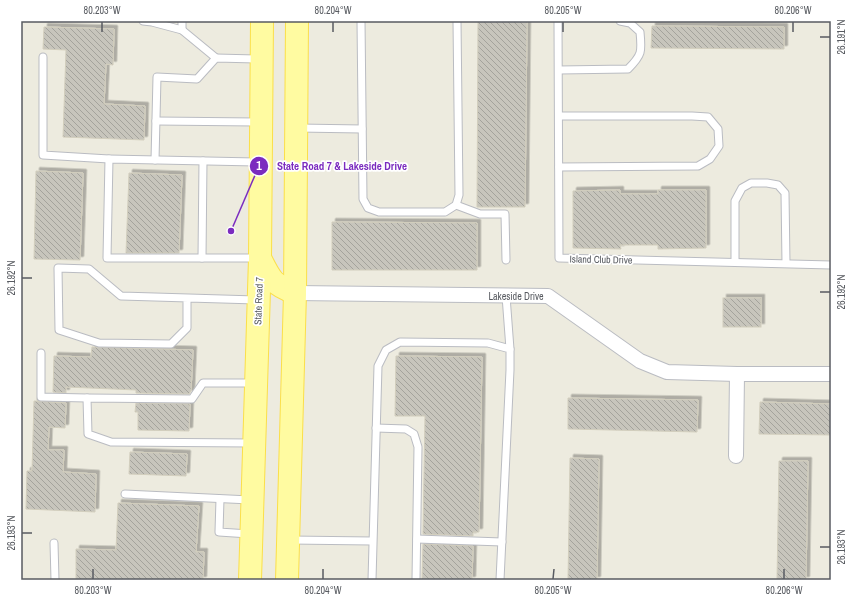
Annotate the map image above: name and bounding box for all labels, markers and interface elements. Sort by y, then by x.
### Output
text: 80.203°W [84,4,121,17]
text: 80.204°W [315,4,352,17]
text: 80.205°W [545,4,582,17]
text: 80.206°W [775,4,812,17]
text: 26.191°N [835,19,848,55]
callout: State Road 7 & Lakeside Drive [249,154,415,177]
text: 1 [256,158,262,174]
text: State Road 7 & Lakeside Drive [277,159,407,173]
street label: Island Club Drive [569,252,633,267]
text: 26.192°N [5,260,18,296]
text: 26.192°N [835,274,848,310]
street label: State Road 7 [251,276,266,325]
street label: Lakeside Drive [488,290,544,303]
text: 26.193°N [5,515,18,551]
text: 26.193°N [835,529,848,565]
text: 80.203°W [75,584,112,597]
text: 80.204°W [305,584,342,597]
text: 80.205°W [535,584,572,597]
text: 80.206°W [766,584,803,597]

